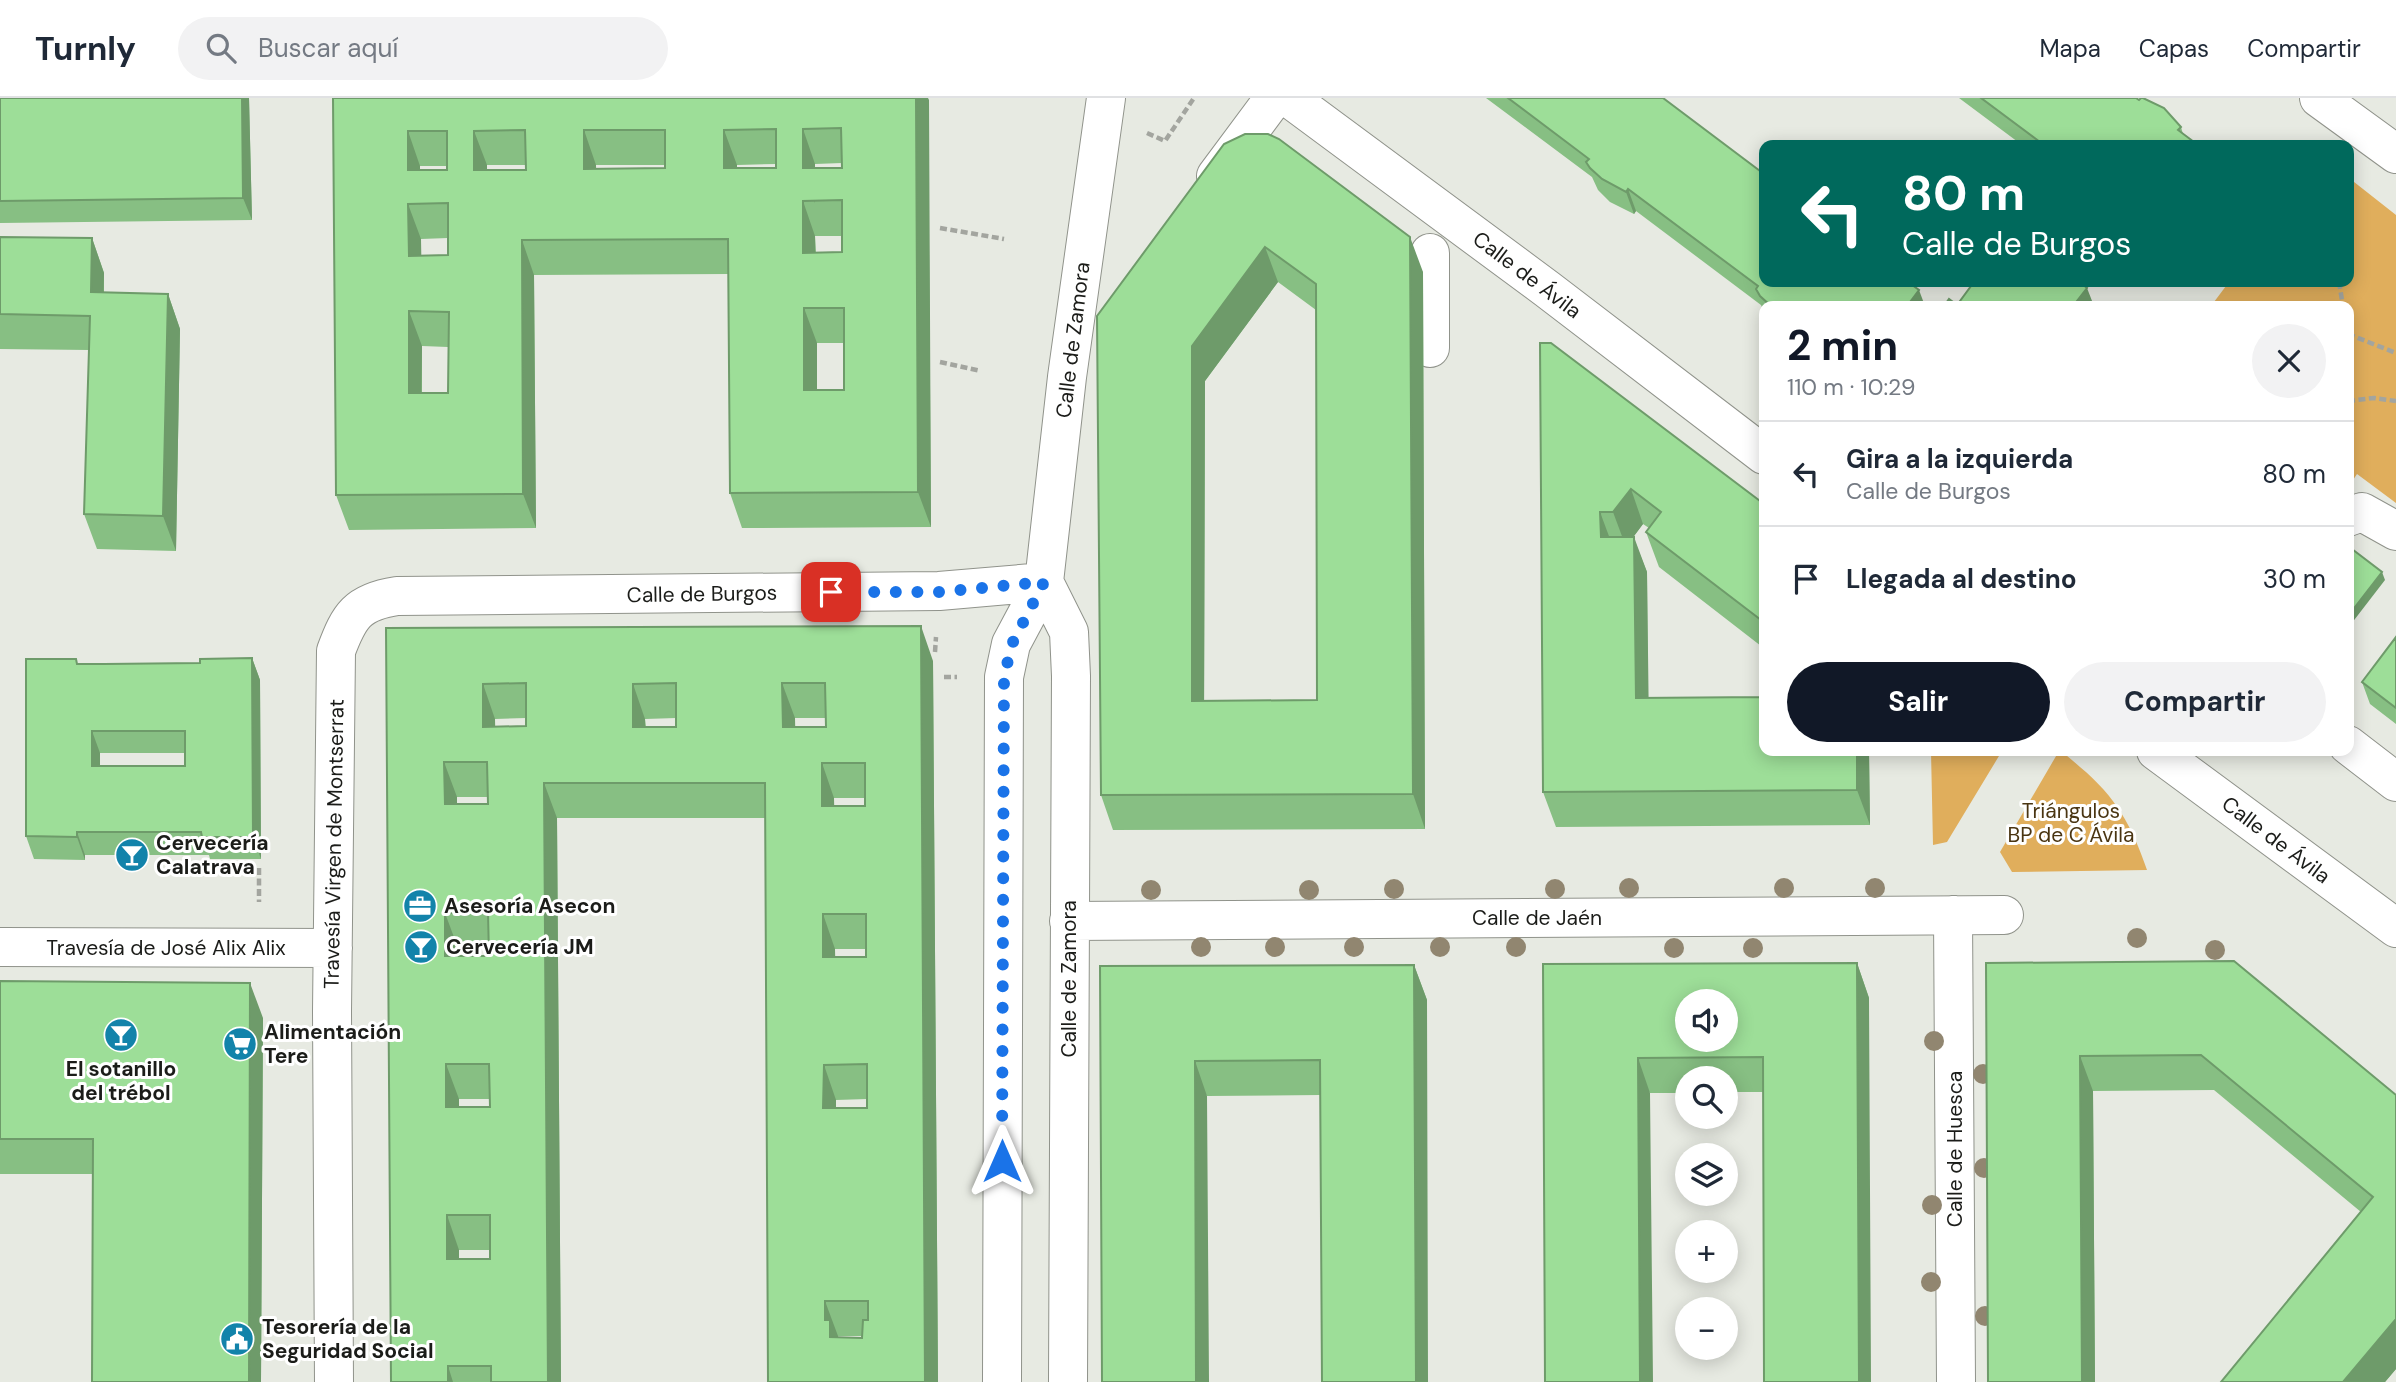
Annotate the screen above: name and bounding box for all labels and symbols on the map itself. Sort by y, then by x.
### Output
street label: Calle de Ávila [1467,225,1587,325]
street label: Calle de Zamora [1050,260,1096,420]
pin [801,562,861,622]
street label: Calle de Burgos [626,579,778,609]
street label: Travesía Virgen de Montserrat [317,699,351,989]
street label: Calle de Ávila [2216,790,2336,890]
park label: Triángulos BP de C Ávila [2008,797,2134,849]
place label: Cervecería Calatrava [156,829,269,881]
bar icon: Cervecería Calatrava [113,836,151,874]
office icon: Asesoría Asecon [401,887,439,925]
place label: Asesoría Asecon [444,892,615,920]
street label: Calle de Zamora [1055,900,1083,1058]
street label: Calle de Jaén [1472,904,1602,932]
bar icon: Cervecería JM [402,928,440,966]
place label: Cervecería JM [446,933,594,961]
street label: Travesía de José Alix Alix [46,934,286,962]
bar icon: El sotanillo del trébol [102,1016,140,1054]
place label: Alimentación Tere [264,1018,401,1070]
supermarket icon: Alimentación Tere [221,1025,259,1063]
place label: El sotanillo del trébol [66,1055,176,1107]
street label: Calle de Huesca [1941,1071,1969,1227]
position arrow [965,1124,1039,1198]
place label: Tesorería de la Seguridad Social [262,1313,434,1365]
public building icon: Tesorería de la Seguridad Social [218,1320,256,1358]

